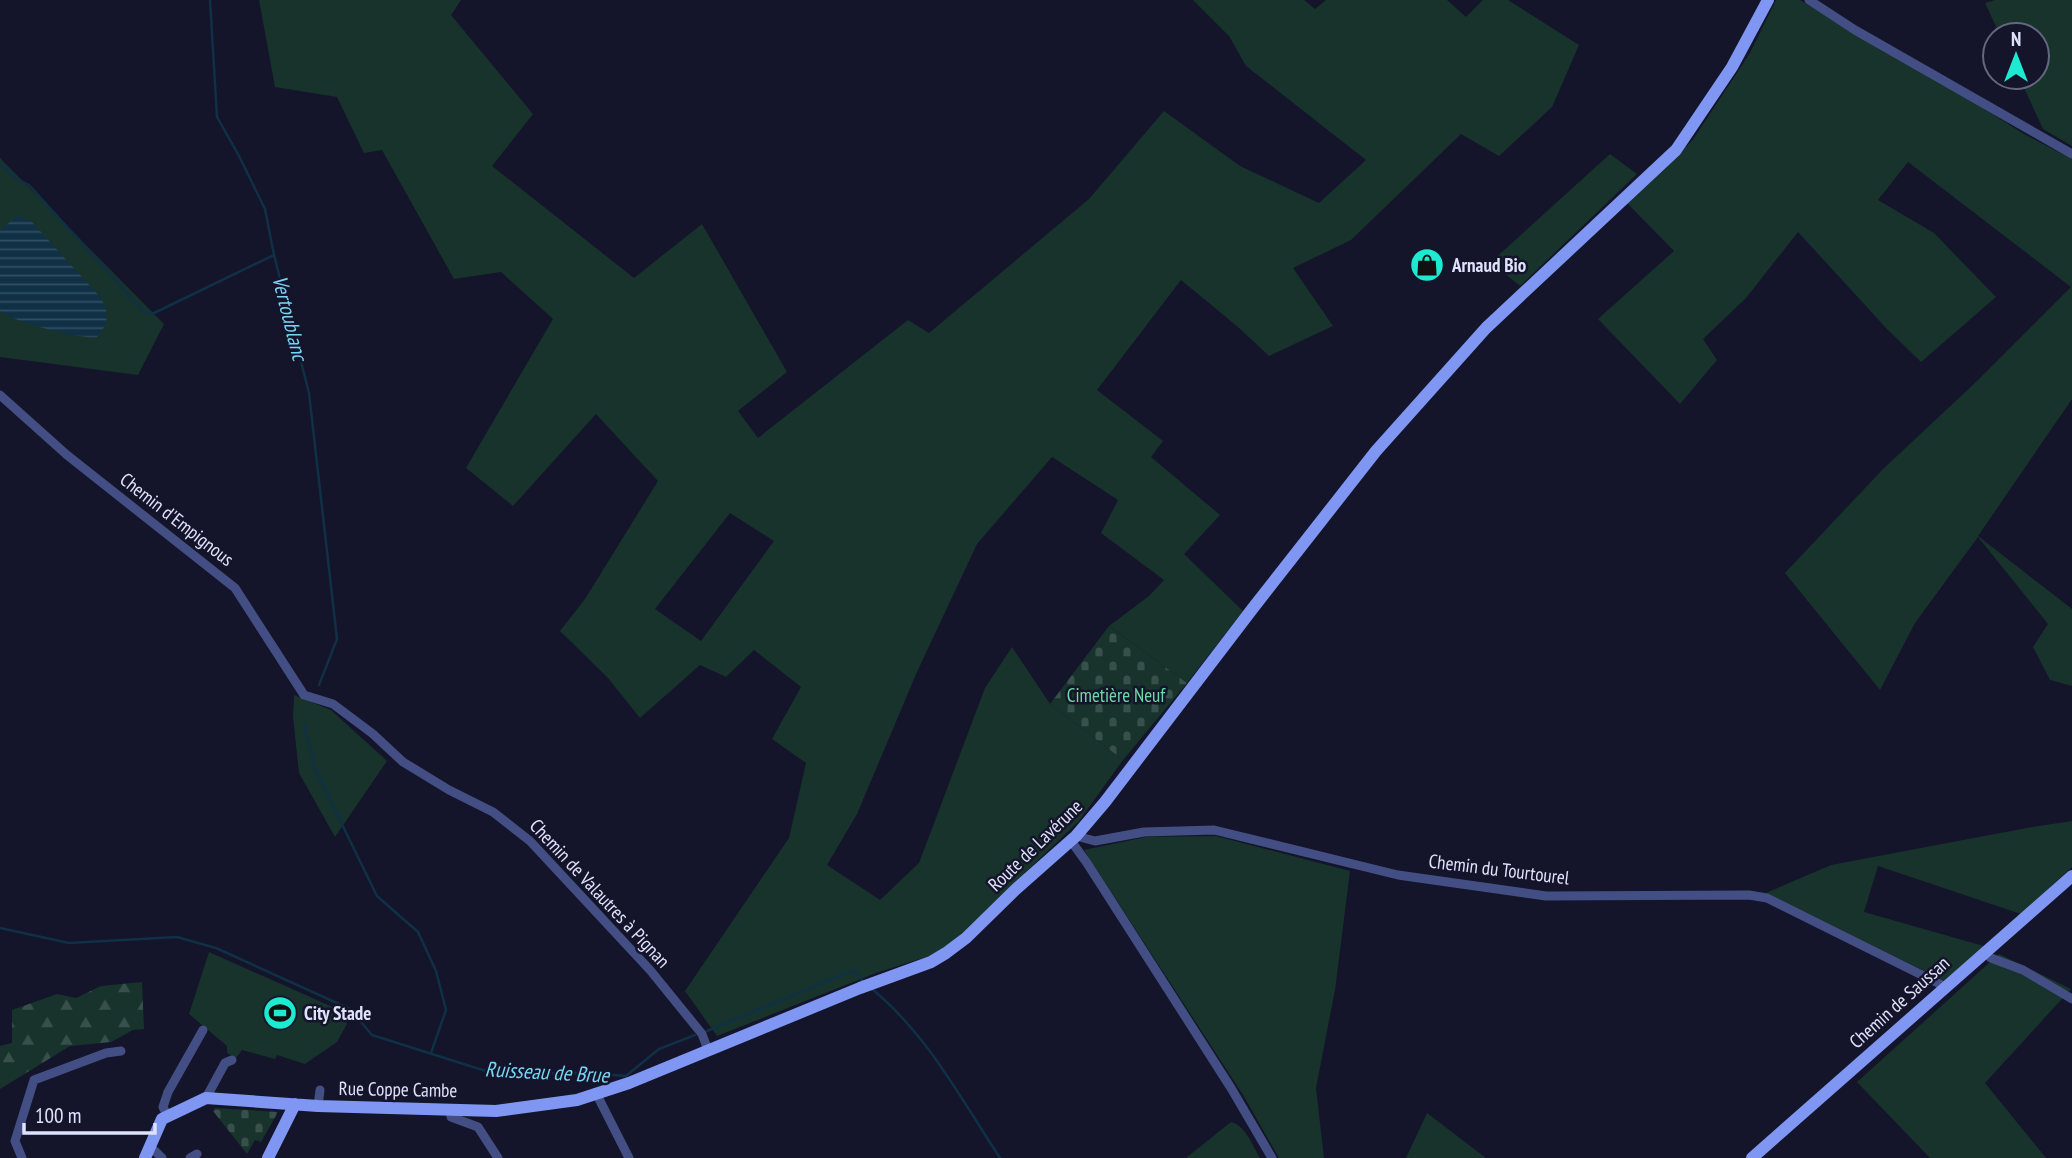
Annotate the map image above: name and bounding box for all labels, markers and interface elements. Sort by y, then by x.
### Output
north arrow [1981,21,2051,91]
text: N [2011,27,2021,51]
shop icon: Arnaud Bio [1408,246,1446,284]
place label: Arnaud Bio [1451,253,1526,277]
water label: Vertoublanc [266,273,314,366]
street label: Chemin d'Empignous [115,467,239,571]
park label: Cimetière Neuf [1067,683,1166,707]
street label: Route de Lavérune [983,794,1087,896]
street label: Chemin de Valautres à Pignan [525,814,675,972]
street label: Chemin du Tourtourel [1427,848,1571,890]
street label: Chemin de Saussan [1844,951,1954,1053]
sports icon: City Stade [261,994,299,1032]
place label: City Stade [304,1001,371,1025]
water label: Ruisseau de Brue [484,1055,611,1089]
street label: Rue Coppe Cambe [339,1076,458,1102]
scale bar [24,1092,156,1136]
text: 100 m [35,1102,81,1129]

